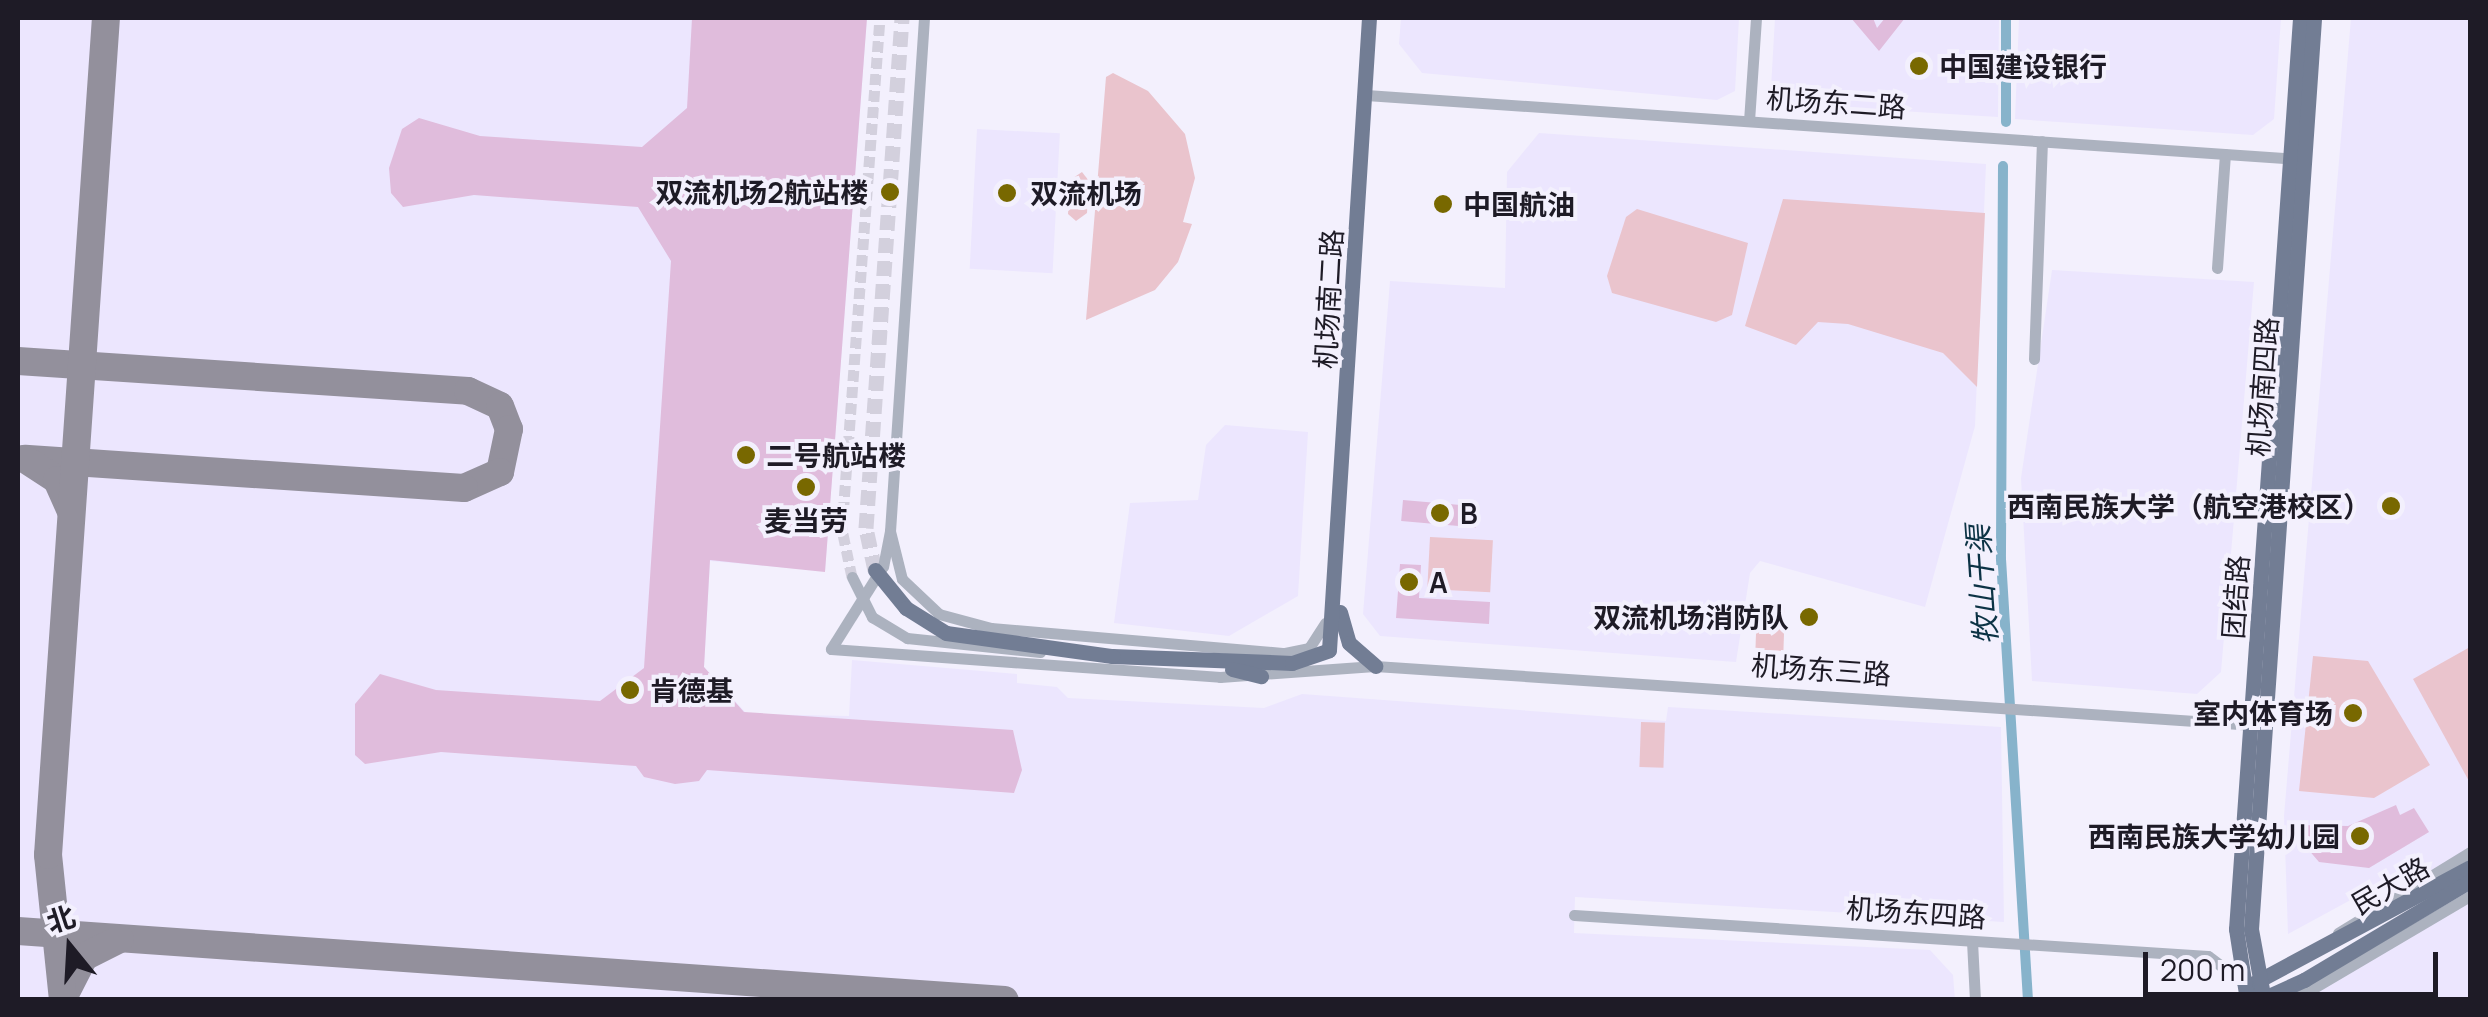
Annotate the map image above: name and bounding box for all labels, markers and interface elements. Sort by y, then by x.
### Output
place label: 中国建设银行 [1939,49,2107,83]
marker: 中国建设银行 [1908,55,1930,77]
street label: 机场东二路 [1765,80,1907,124]
place label: 双流机场2航站楼 [655,175,868,209]
place label: 双流机场 [1030,176,1142,210]
marker: 双流机场2航站楼 [877,179,903,205]
marker: 双流机场 [994,180,1020,206]
place label: 中国航油 [1463,187,1575,221]
marker: 中国航油 [1432,193,1454,215]
street label: 机场南二路 [1308,228,1348,370]
street label: 机场南四路 [2240,316,2284,458]
place label: 二号航站楼 [766,438,906,472]
marker: 二号航站楼 [735,444,757,466]
marker: 麦当劳 [795,476,817,498]
place label: 西南民族大学（航空港校区） [2007,489,2371,523]
marker: 西南民族大学（航空港校区） [2380,495,2402,517]
place label: B [1460,496,1478,530]
marker: B [1429,502,1451,524]
place label: 麦当劳 [764,503,848,537]
water label: 牧山干渠 [1960,524,2004,646]
street label: 团结路 [2215,554,2255,640]
place label: A [1429,565,1448,599]
marker: A [1398,571,1420,593]
place label: 双流机场消防队 [1593,600,1789,634]
marker: 双流机场消防队 [1798,606,1820,628]
street label: 机场东三路 [1750,647,1892,691]
place label: 肯德基 [650,673,734,707]
marker: 肯德基 [619,679,641,701]
place label: 室内体育场 [2193,696,2333,730]
marker: 室内体育场 [2342,702,2364,724]
place label: 西南民族大学幼儿园 [2088,819,2340,853]
marker: 西南民族大学幼儿园 [2349,825,2371,847]
street label: 民大路 [2345,849,2435,921]
street label: 机场东四路 [1845,890,1987,934]
text: 北 [42,896,80,941]
north arrow [20,897,120,997]
scale bar [2148,932,2443,994]
text: 200 m [2160,949,2245,990]

